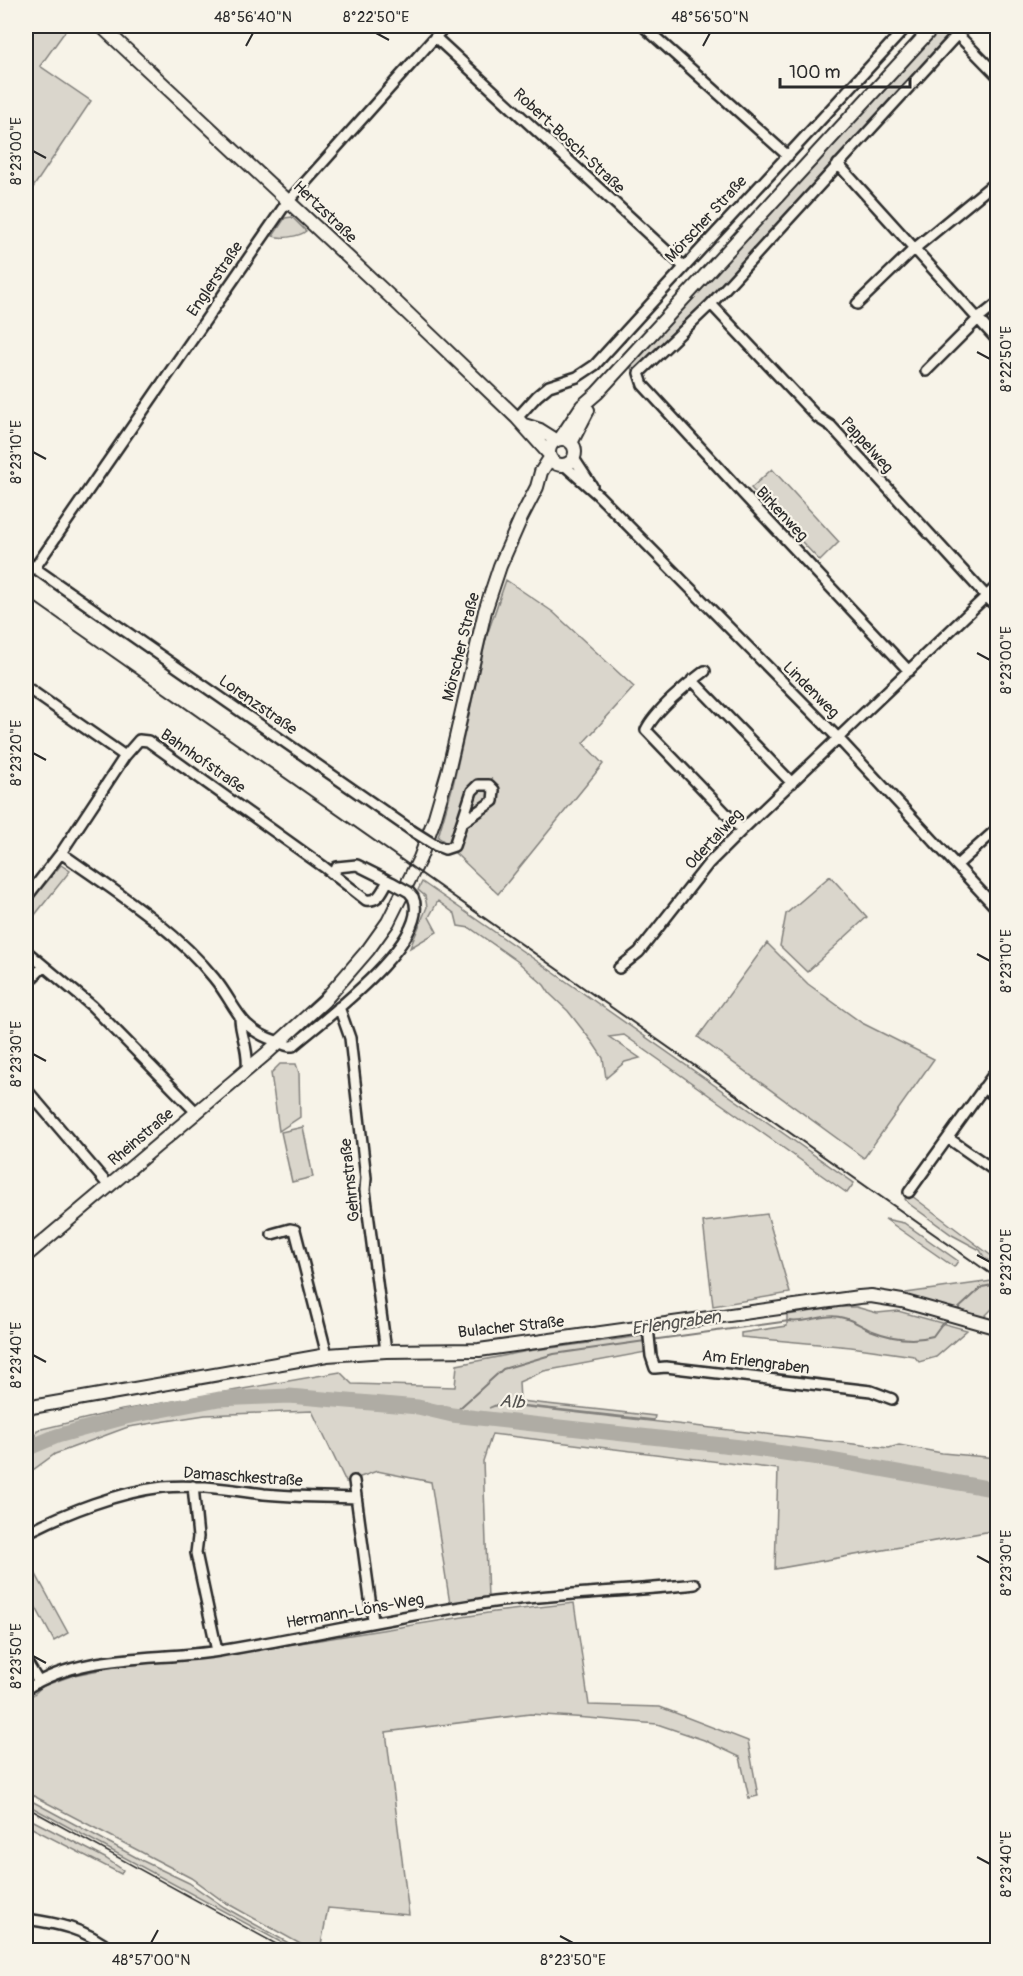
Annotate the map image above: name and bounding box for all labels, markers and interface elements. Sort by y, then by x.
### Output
text: 48°56'40"N [214,8,292,27]
text: 8°22'50"E [343,8,409,27]
text: 48°56'50"N [671,8,749,27]
scale bar [780,51,910,89]
text: 100 m [789,61,841,84]
street label: Robert-Bosch-Straße [509,84,629,198]
text: 8°23'00"E [7,117,26,185]
street label: Mörscher Straße [661,171,751,267]
street label: Hertzstraße [289,177,361,247]
street label: Englerstraße [183,238,247,320]
text: 8°22'50"E [997,326,1016,392]
street label: Pappelweg [836,413,898,477]
text: 8°23'10"E [7,420,26,484]
street label: Birkenweg [752,482,812,546]
street label: Mörscher Straße [438,590,484,703]
text: 8°23'00"E [997,626,1016,694]
street label: Lindenweg [778,657,844,723]
street label: Lorenzstraße [215,671,301,739]
text: 8°23'20"E [7,720,26,786]
street label: Bahnhofstraße [157,724,249,798]
street label: Odertalweg [681,804,747,874]
text: 8°23'10"E [997,929,1016,993]
text: 8°23'30"E [7,1021,26,1087]
street label: Rheinstraße [104,1104,178,1170]
street label: Gehrnstraße [336,1137,364,1223]
text: 8°23'20"E [997,1229,1016,1295]
water label: Erlengraben [630,1305,723,1341]
street label: Bulacher Straße [457,1311,565,1343]
text: 8°23'40"E [7,1322,26,1388]
street label: Am Erlengraben [701,1346,811,1378]
water label: Alb [498,1389,527,1415]
street label: Damaschkestraße [183,1463,304,1491]
text: 8°23'30"E [997,1530,1016,1596]
street label: Hermann-Löns-Weg [285,1589,425,1633]
text: 8°23'50"E [7,1623,26,1689]
text: 8°23'40"E [997,1831,1016,1897]
text: 48°57'00"N [112,1951,190,1970]
text: 8°23'50"E [540,1951,606,1970]

